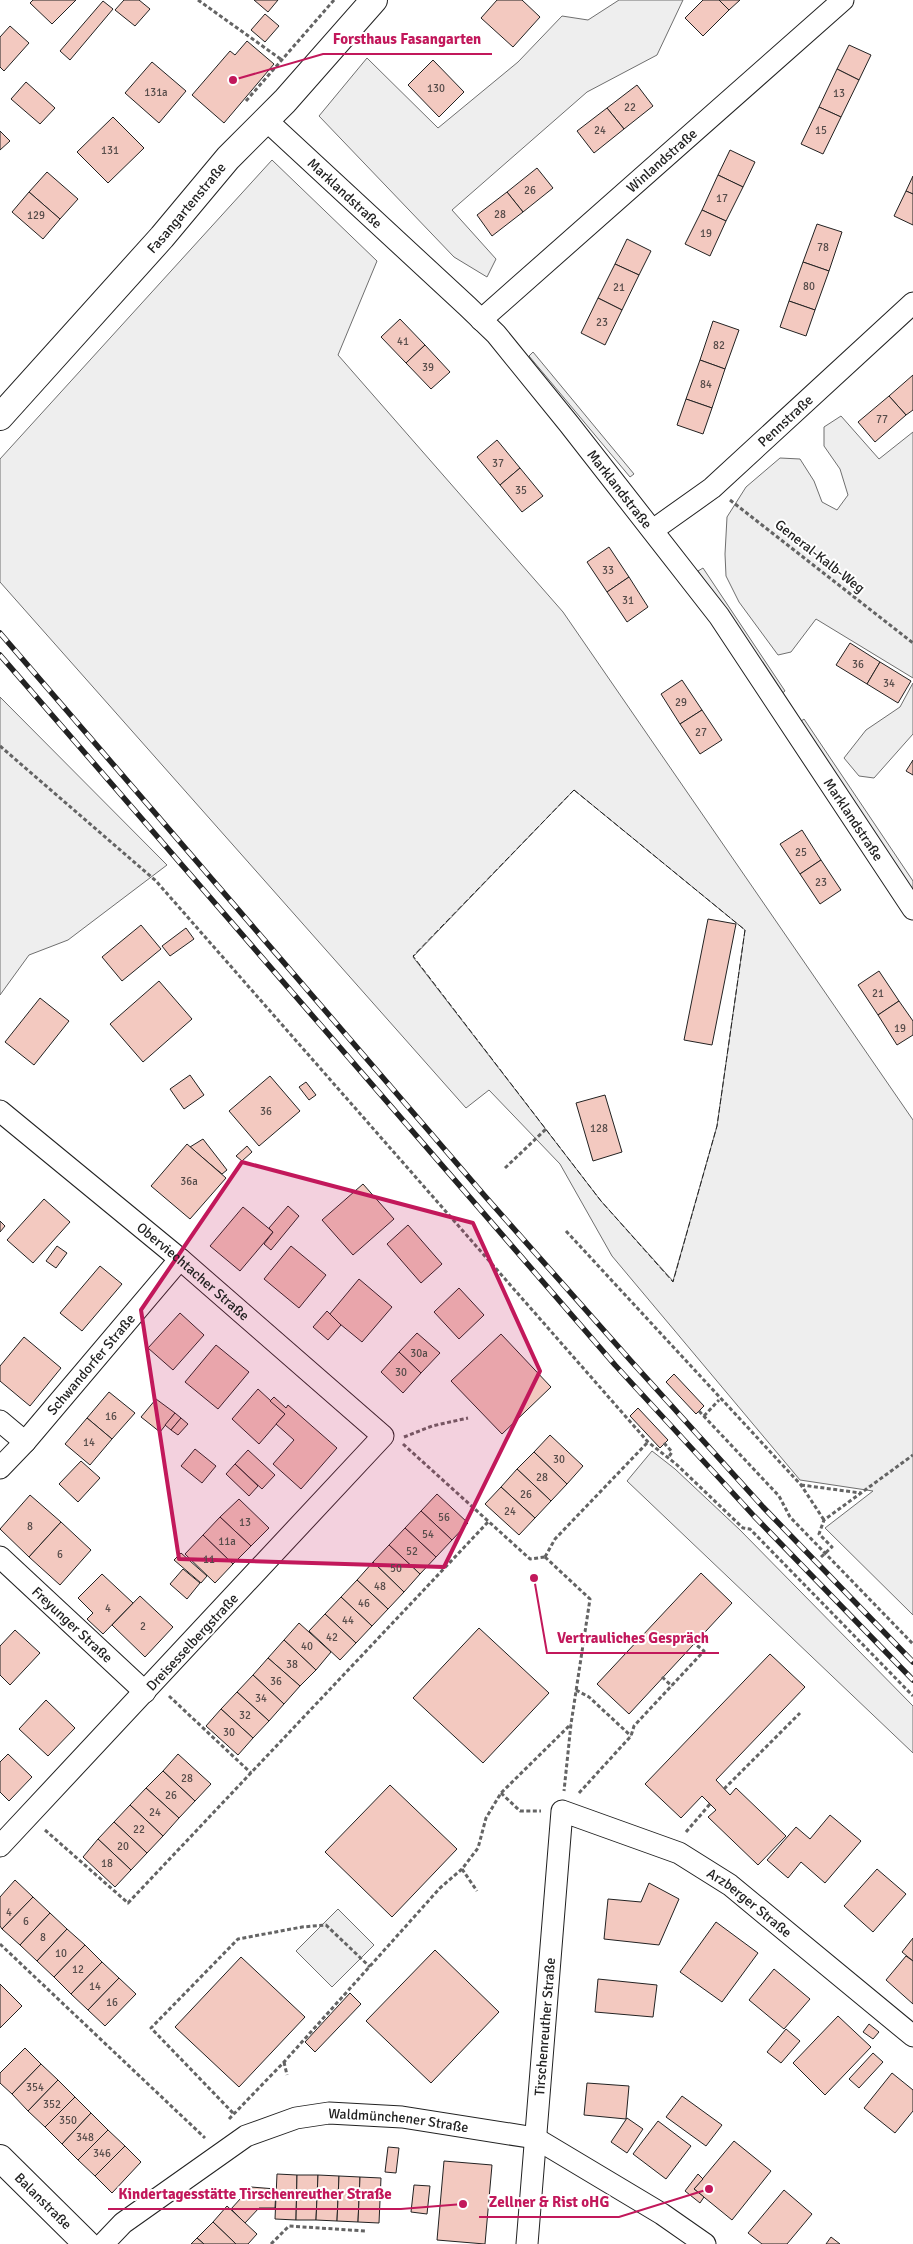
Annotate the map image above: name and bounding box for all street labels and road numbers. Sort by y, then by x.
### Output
street label: Winlandstraße [623,125,701,196]
street label: Marklandstraße [304,155,386,232]
street label: Fasangartenstraße [143,159,229,257]
street label: Pennstraße [755,391,817,451]
street label: Marklandstraße [583,446,656,532]
street label: General-Kalb-Weg [771,516,868,597]
street label: Marklandstraße [820,775,887,864]
street label: Oberviechtacher Straße [133,1219,253,1324]
street label: Schwandorfer Straße [44,1310,139,1419]
street label: Freyunger Straße [28,1583,116,1666]
street label: Dreisesselbergstraße [143,1590,242,1695]
street label: Arzberger Straße [704,1865,795,1941]
street label: Tirschenreuther Straße [531,1957,559,2097]
street label: Waldmünchener Straße [328,2105,470,2136]
street label: Balanstraße [11,2169,75,2233]

